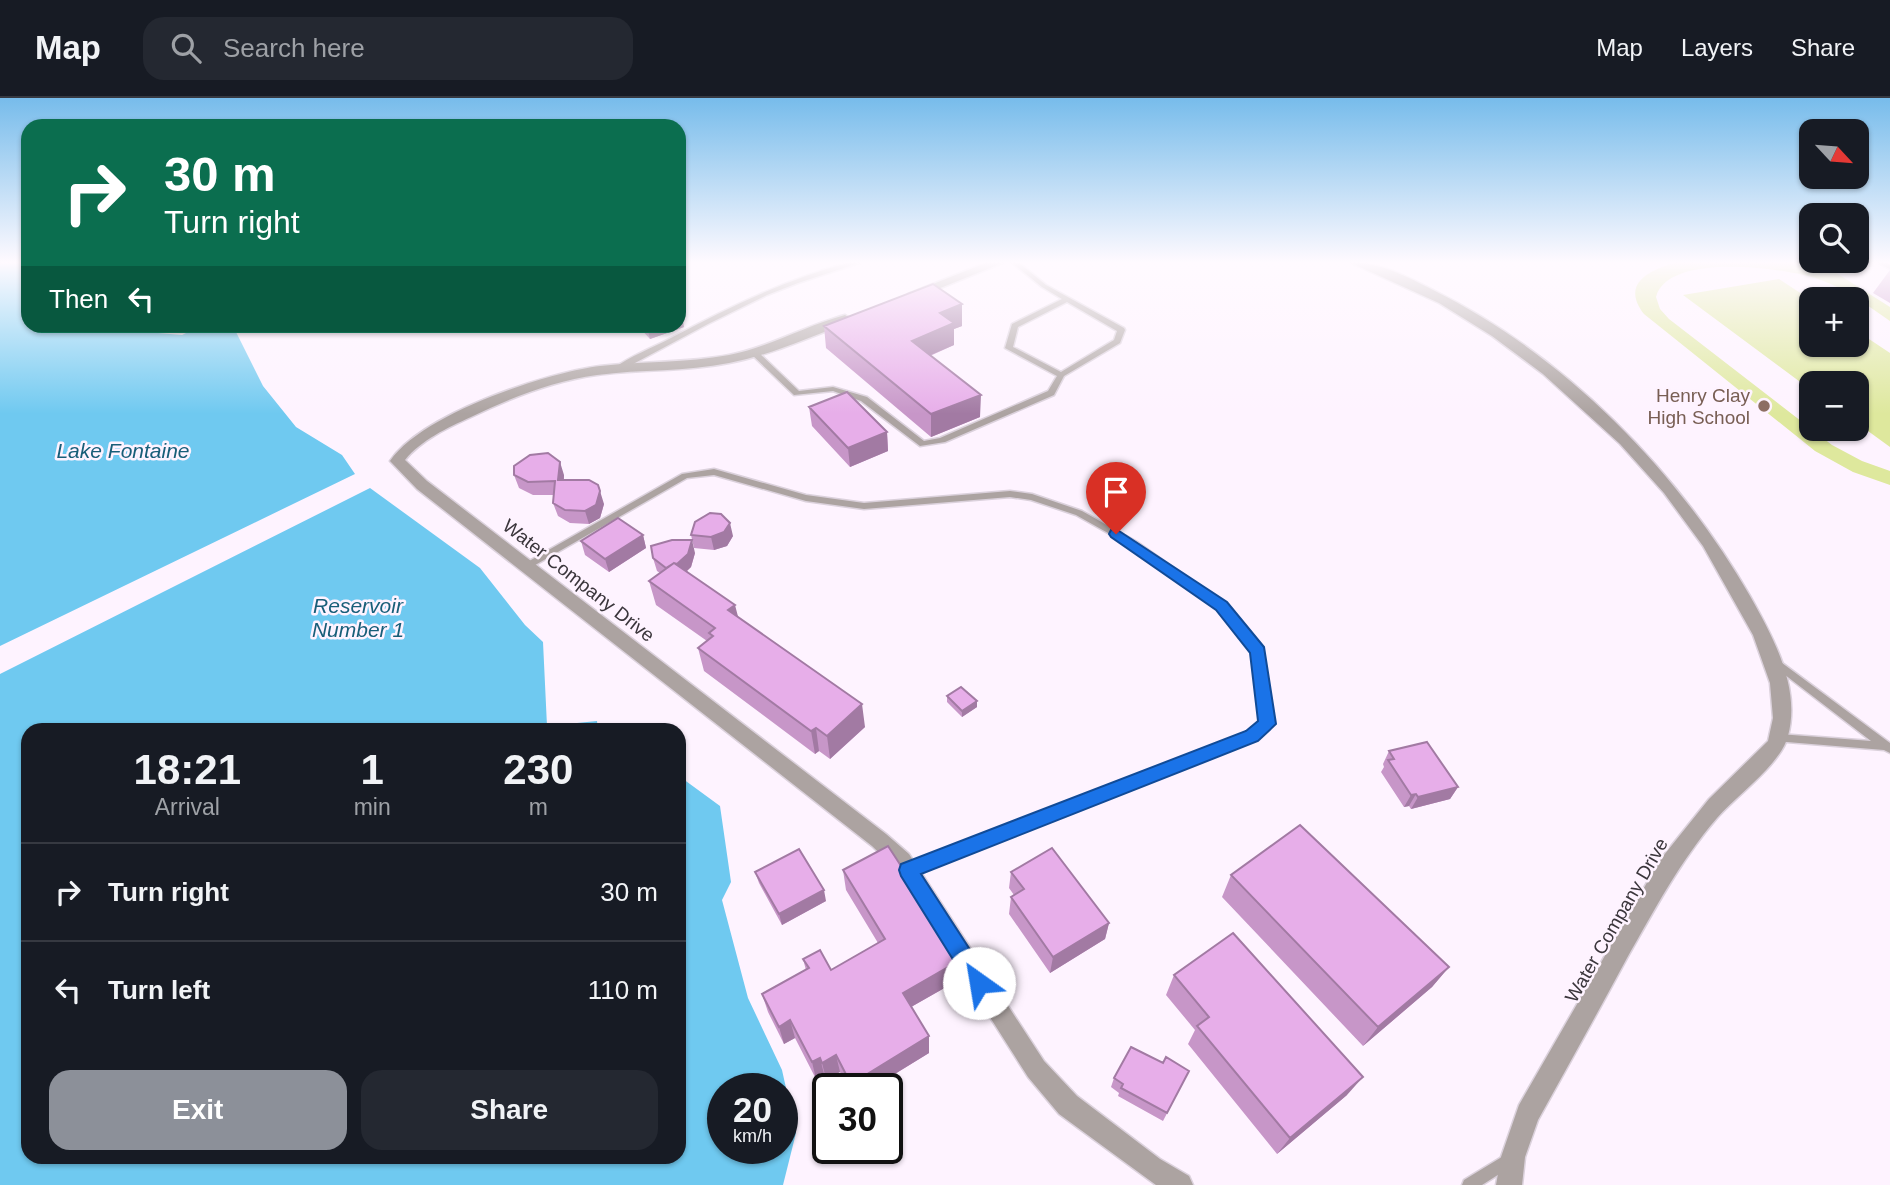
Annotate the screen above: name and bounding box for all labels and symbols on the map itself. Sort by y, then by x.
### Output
north arrow [1799,119,1869,189]
place label: Henry Clay High School [1648,385,1750,428]
marker: Henry Clay High School [1756,398,1772,414]
water label: Lake Fontaine [56,439,190,462]
pin [1086,462,1146,534]
street label: Water Company Drive [499,515,659,646]
water label: Reservoir Number 1 [312,594,404,641]
street label: Water Company Drive [1561,834,1672,1006]
position arrow [942,946,1016,1020]
speed limit sign: 30 [812,1073,903,1164]

